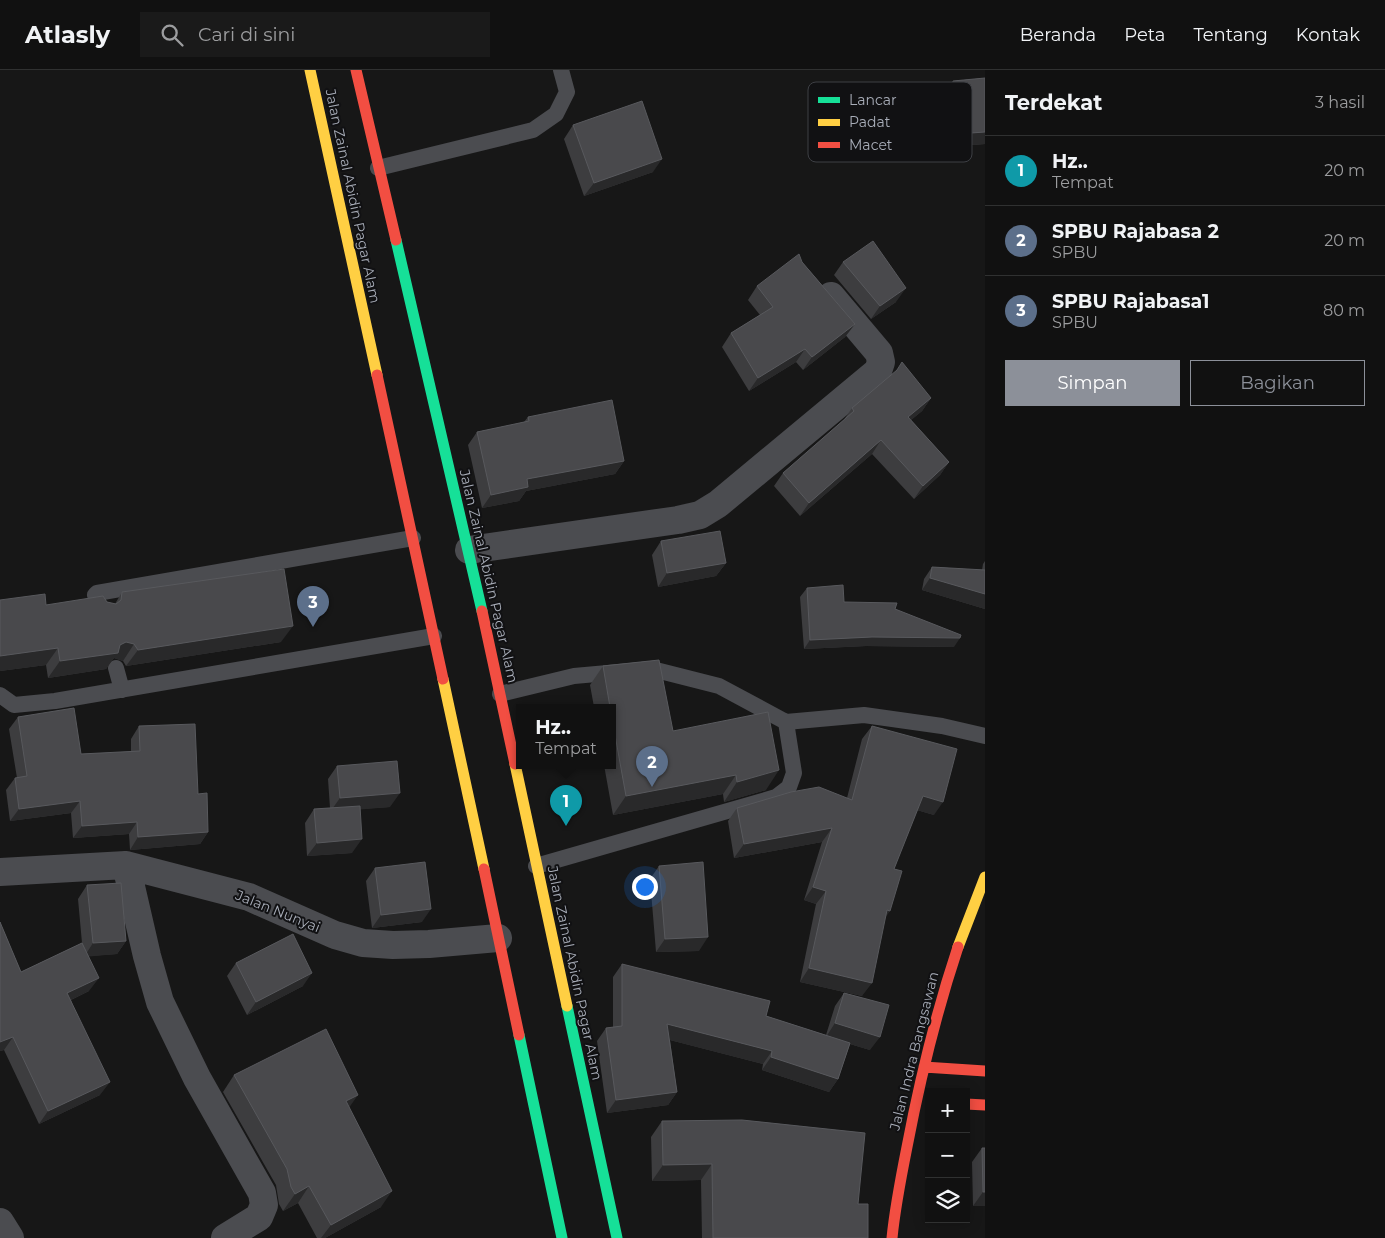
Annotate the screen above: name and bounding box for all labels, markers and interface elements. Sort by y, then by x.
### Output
search box [140,12,490,57]
text: Atlasly [25,20,110,49]
icon: search [158,21,186,49]
text: Cari di sini [198,23,295,46]
text: Beranda [1020,24,1096,46]
text: Peta [1124,24,1165,46]
text: Tentang [1193,24,1268,46]
text: Kontak [1296,24,1360,46]
legend [808,82,972,162]
street label: Jalan Zainal Abidin Pagar Alam [321,86,385,305]
text: Terdekat [1005,90,1102,115]
text: Lancar [849,91,897,109]
text: 3 hasil [1315,93,1365,112]
text: Padat [849,113,891,131]
text: Macet [849,136,893,154]
text: Hz.. [1052,150,1088,173]
text: 1 [1018,161,1024,180]
text: 20 m [1324,161,1365,180]
text: Tempat [1052,173,1114,192]
text: SPBU Rajabasa 2 [1052,220,1219,243]
text: 2 [1016,231,1026,250]
text: 20 m [1324,231,1365,250]
text: SPBU [1052,243,1098,262]
text: SPBU Rajabasa1 [1052,290,1209,313]
text: 3 [1016,301,1026,320]
text: 80 m [1323,301,1365,320]
text: SPBU [1052,313,1098,332]
button: Simpan [1005,360,1180,406]
button: Bagikan [1190,360,1365,406]
street label: Jalan Zainal Abidin Pagar Alam [455,467,522,685]
pin: 3 [297,586,329,627]
popup [516,704,616,769]
text: Hz.. [535,716,571,739]
text: Tempat [535,739,597,758]
pin: 2 [636,746,668,787]
pin: 1 [550,785,582,826]
street label: Jalan Zainal Abidin Pagar Alam [543,863,607,1082]
your location [632,874,658,900]
street label: Jalan Nunyai [232,885,323,936]
street label: Jalan Indra Bangsawan [885,970,942,1133]
map controls [925,1088,970,1223]
button: + [925,1088,970,1133]
button: − [925,1133,970,1178]
button: layers [925,1178,970,1223]

